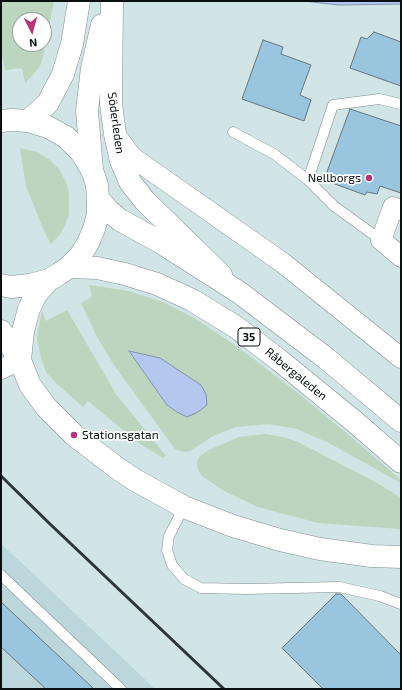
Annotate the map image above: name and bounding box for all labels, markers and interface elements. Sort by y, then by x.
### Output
north arrow [12,12,52,52]
text: N [29,37,38,50]
street label: Söderleden [105,91,127,155]
place label: Nellborgs [308,171,361,185]
marker: Nellborgs [364,173,374,183]
road number: 35 [238,328,260,346]
street label: Råbergaleden [262,345,330,403]
place label: Stationsgatan [82,428,159,442]
marker: Stationsgatan [69,430,79,440]

